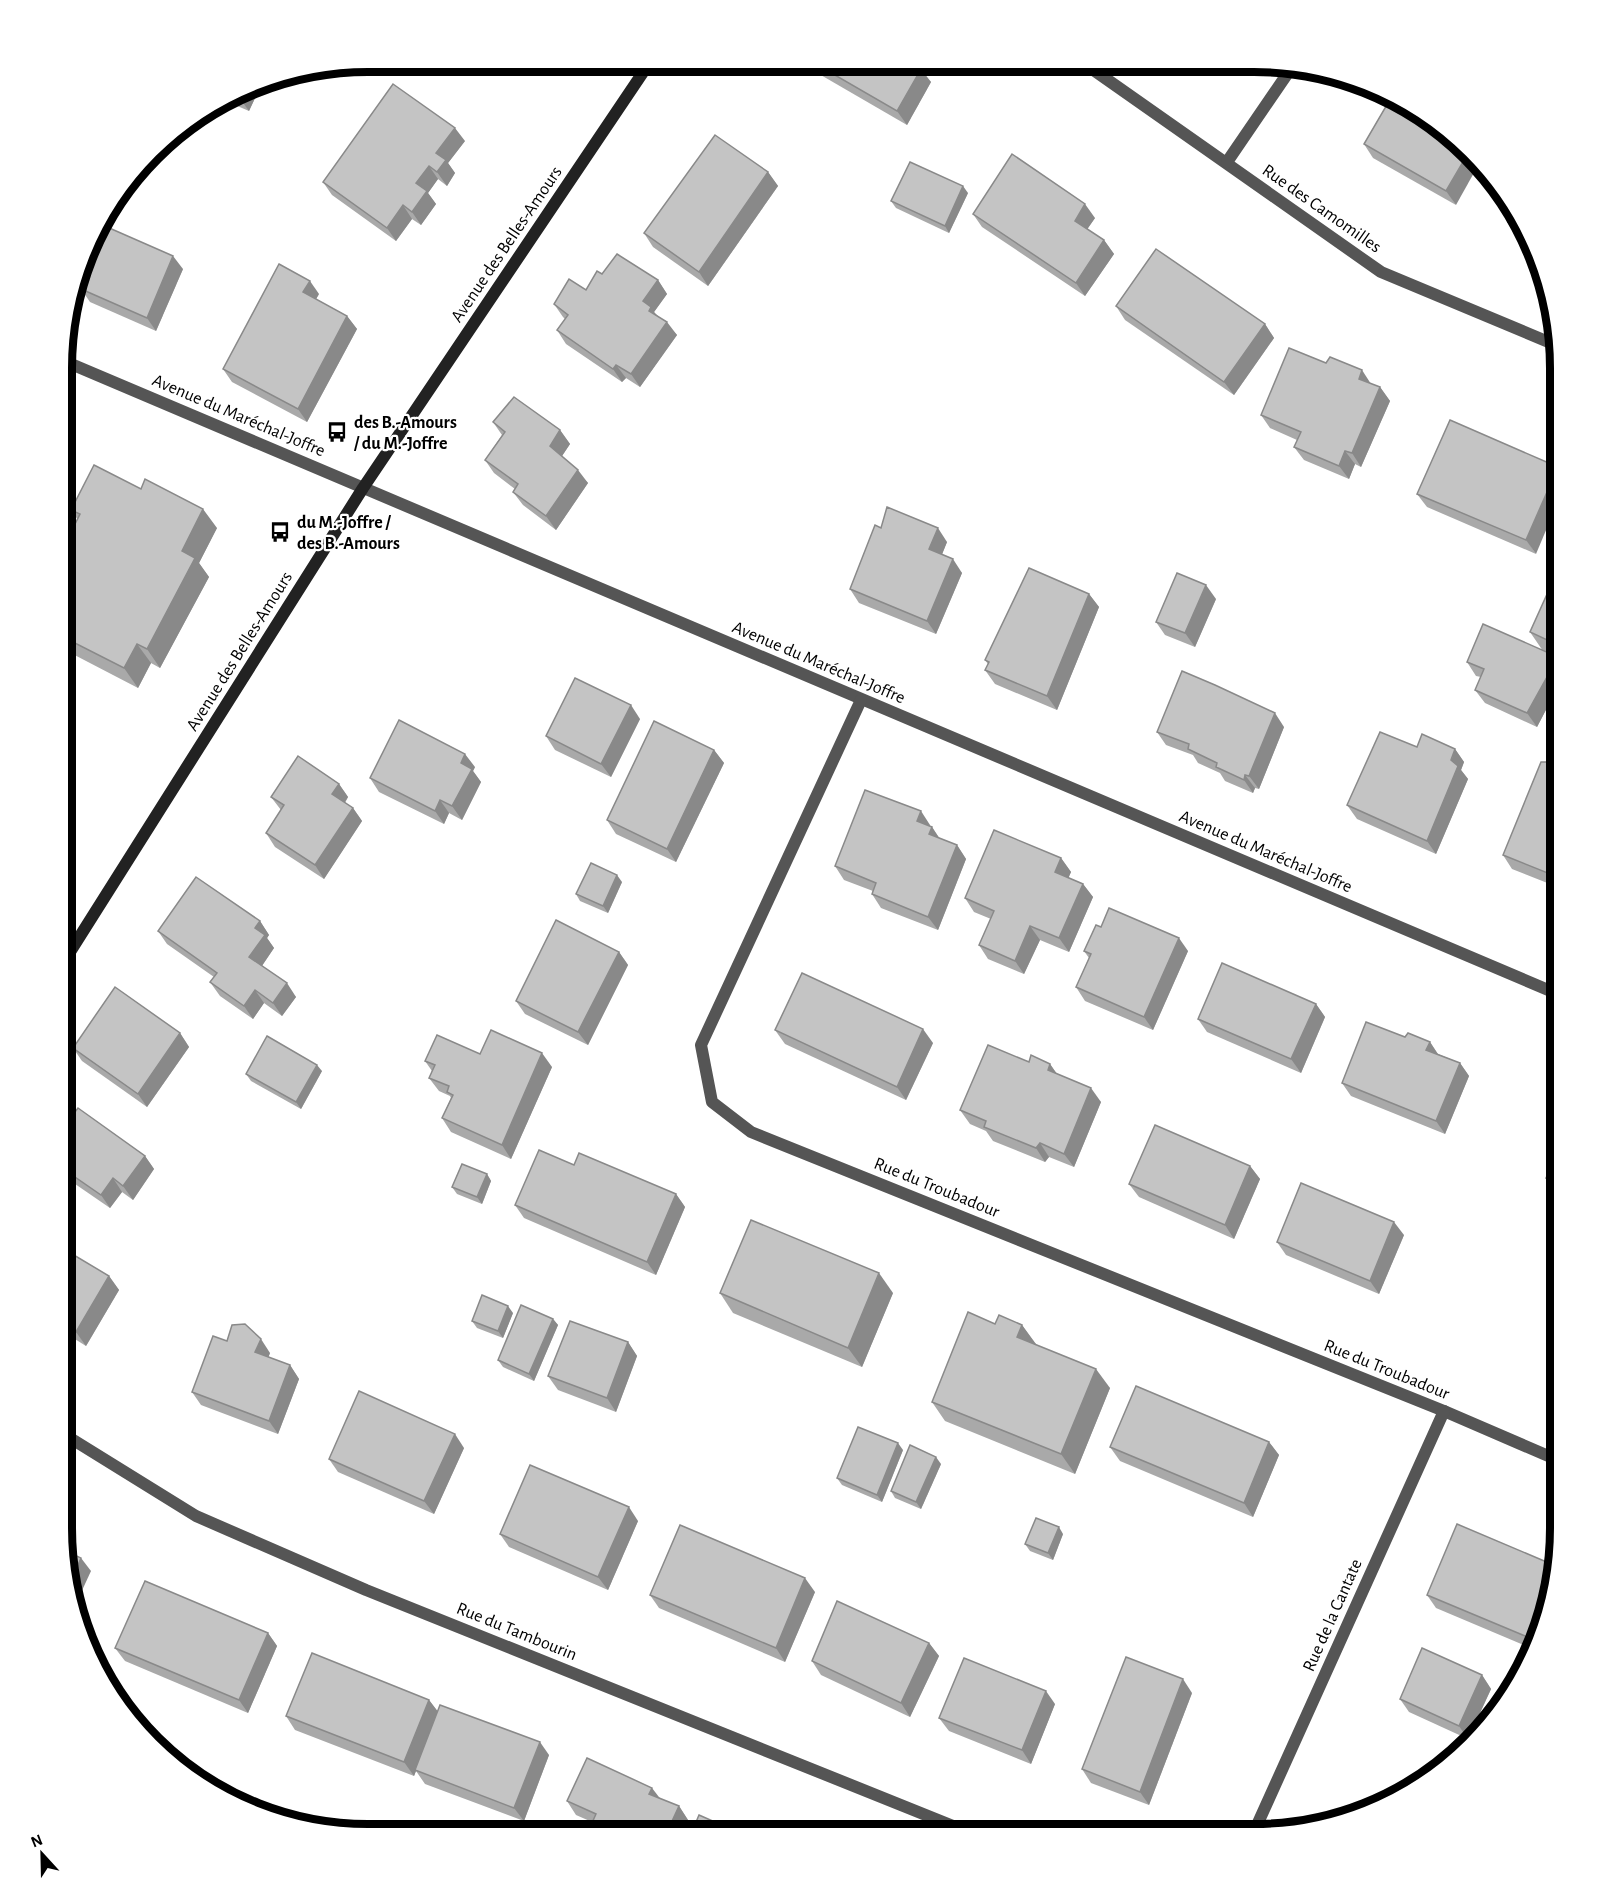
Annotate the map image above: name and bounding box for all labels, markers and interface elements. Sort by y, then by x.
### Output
street label: Rue des Camomilles [1259,161,1384,256]
street label: Avenue des Belles-Amours [448,163,566,326]
street label: Avenue du Maréchal-Joffre [150,371,328,461]
place label: des B.-Amours / du M.-Joffre [353,414,457,453]
bus stop icon: des B.-Amours / du M.-Joffre [325,420,349,444]
place label: du M.-Joffre / des B.-Amours [297,514,400,553]
bus stop icon: du M.-Joffre / des B.-Amours [268,520,292,544]
street label: Avenue des Belles-Amours [183,569,296,734]
street label: Avenue du Maréchal-Joffre [730,618,908,708]
street label: Avenue du Maréchal-Joffre [1177,807,1355,897]
street label: Rue du Troubadour [871,1155,1002,1221]
street label: Rue du Troubadour [1321,1337,1452,1403]
street label: Rue de la Cantate [1300,1556,1366,1674]
street label: Rue du Tambourin [454,1600,579,1664]
north arrow [12,1824,72,1884]
text: N [29,1832,45,1851]

